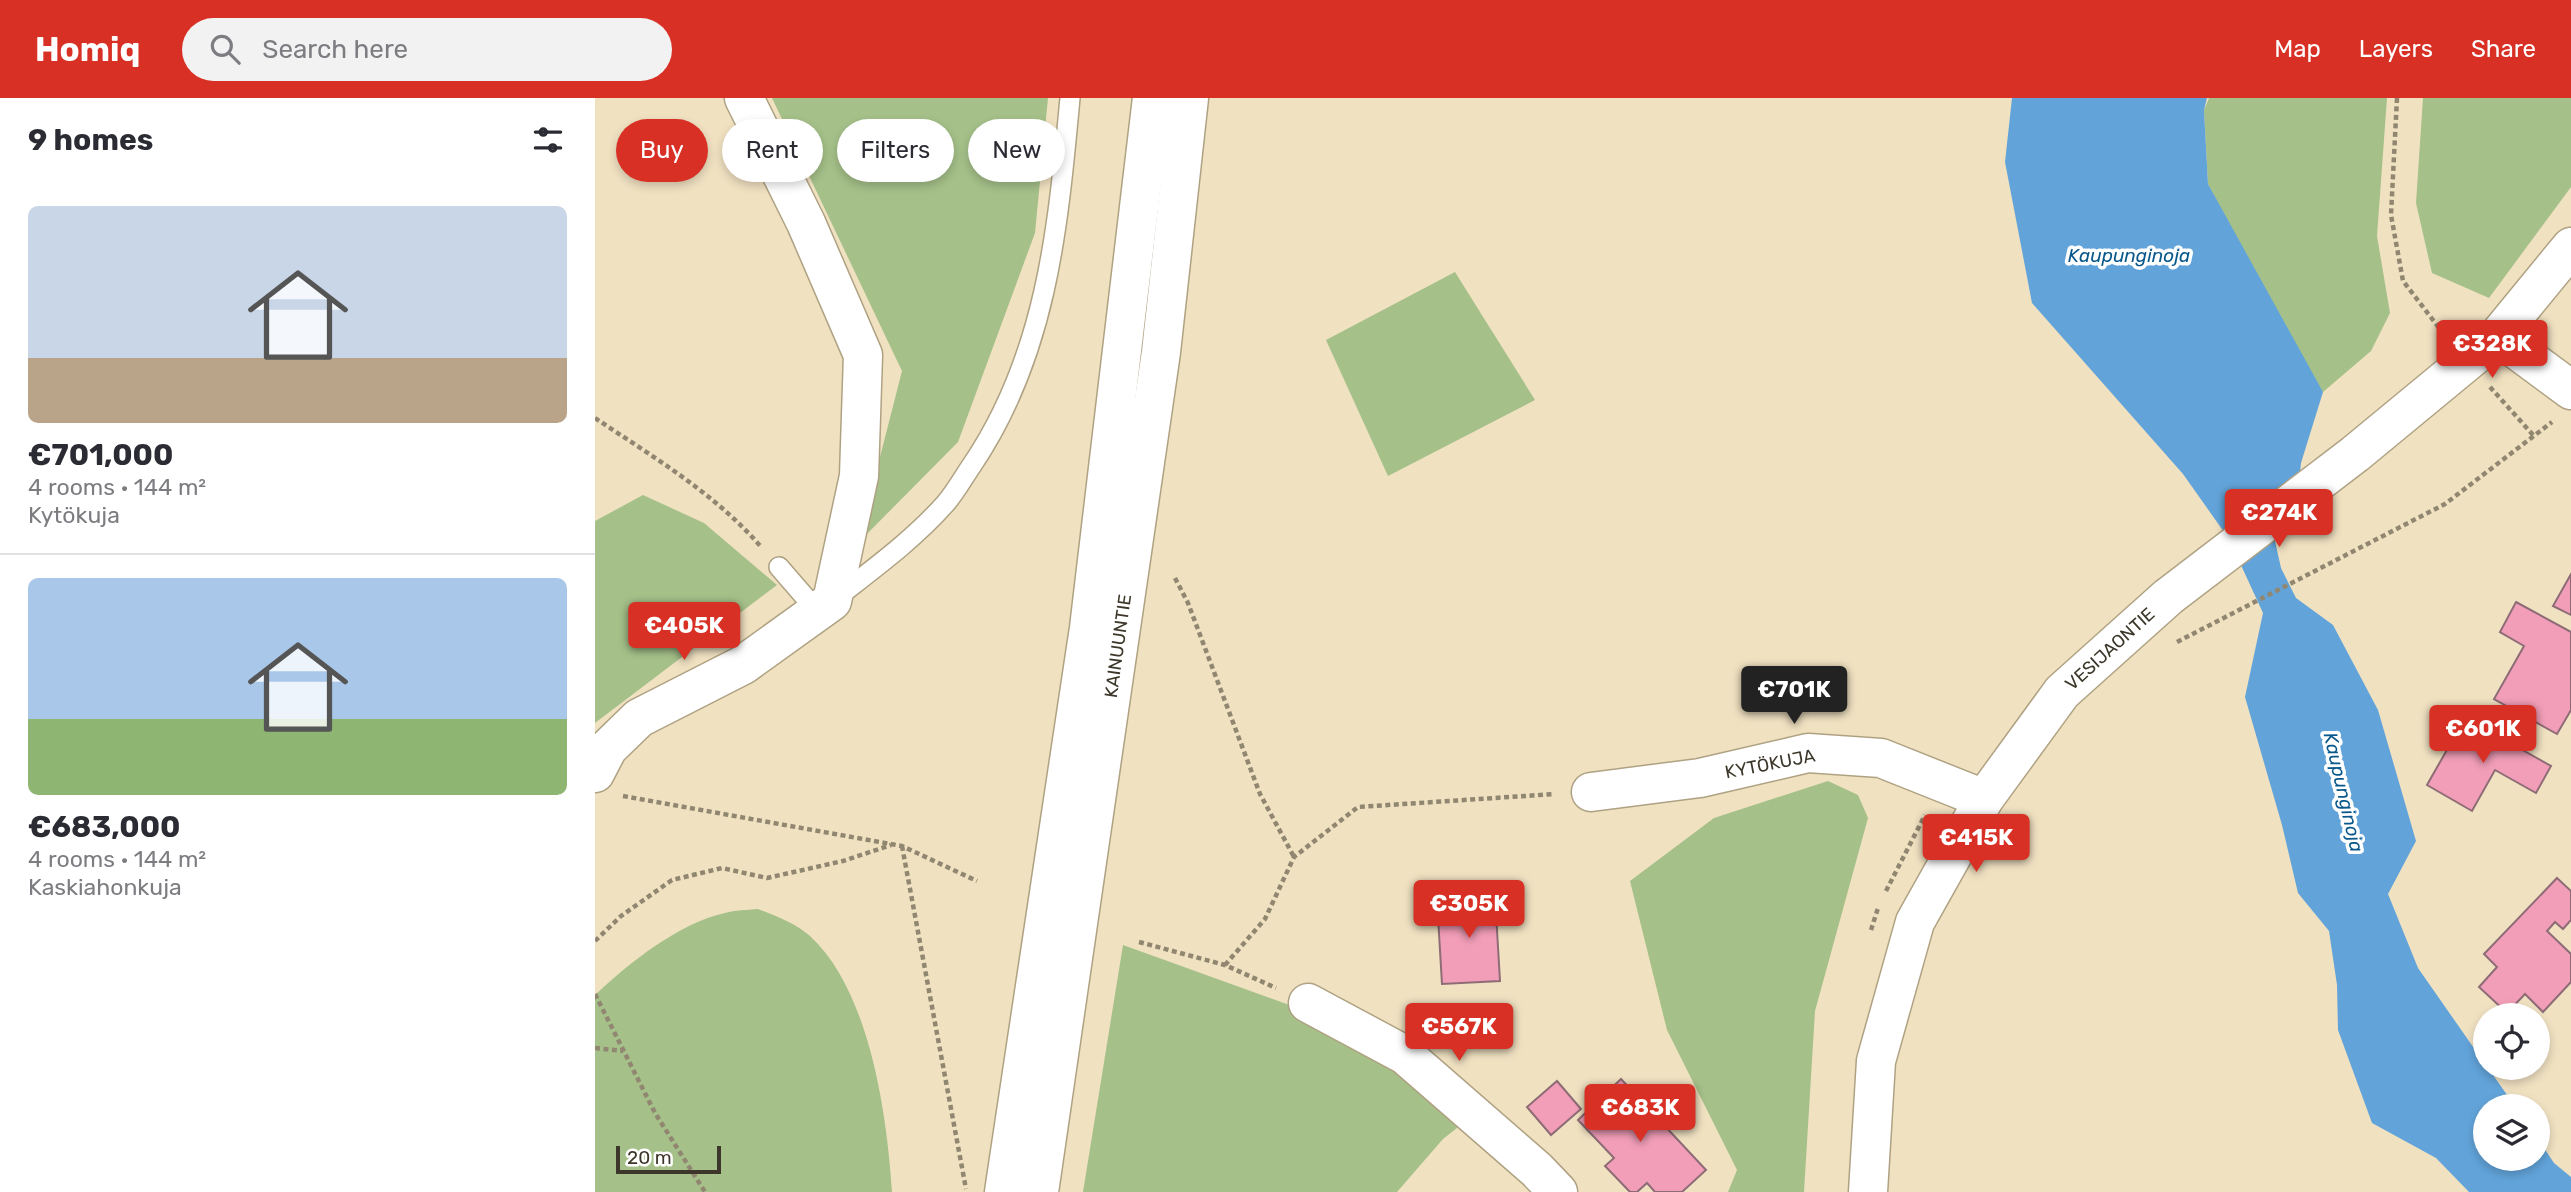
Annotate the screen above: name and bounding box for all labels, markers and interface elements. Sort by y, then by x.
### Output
search box [182,18,672,81]
text: Homiq [35,30,140,69]
icon: search [206,30,244,68]
text: Search here [262,34,408,65]
text: Map [2274,35,2321,63]
text: Layers [2359,35,2433,63]
text: Share [2471,35,2536,63]
chip: Buy [616,119,708,182]
chip: Rent [722,119,823,182]
chip: Filters [837,119,954,182]
chip: New [968,119,1065,182]
icon: filters [529,121,567,159]
text: 9 homes [28,122,153,158]
water label: Kaupunginoja [2068,244,2190,267]
icon: home [235,252,361,378]
pin: €328K [2443,320,2541,380]
text: €328K [2453,329,2531,357]
text: €701,000 [28,437,173,473]
text: 4 rooms · 144 m² [28,473,206,501]
pin: €274K [2230,490,2328,549]
text: €274K [2241,498,2317,526]
text: Kytökuja [28,501,120,529]
street label: KAINUUNTIE [1100,593,1136,699]
pin: €405K [635,602,733,662]
street label: VESIJAONTIE [2061,603,2159,695]
text: €405K [644,611,724,639]
icon: home [235,624,361,750]
pin: €701K [1745,666,1843,726]
text: €701K [1757,675,1831,703]
pin: €601K [2434,706,2532,765]
text: €601K [2445,714,2521,742]
water label: Kaupunginoja [2319,730,2368,854]
street label: KYTÖKUJA [1723,744,1817,784]
text: €683,000 [28,809,181,845]
pin: €415K [1927,814,2025,874]
text: €415K [1939,823,2013,851]
text: 4 rooms · 144 m² [28,845,206,873]
text: Kaskiahonkuja [28,873,182,901]
pin: €305K [1420,880,1518,940]
text: €305K [1430,889,1508,917]
map controls [2473,1003,2550,1171]
button: locate [2473,1003,2550,1080]
pin: €567K [1410,1004,1508,1063]
text: €567K [1421,1012,1497,1040]
pin: €683K [1591,1084,1689,1144]
text: €683K [1600,1093,1680,1121]
button: layers [2473,1094,2550,1171]
scale bar [616,1143,721,1175]
text: 20 m [627,1146,672,1169]

